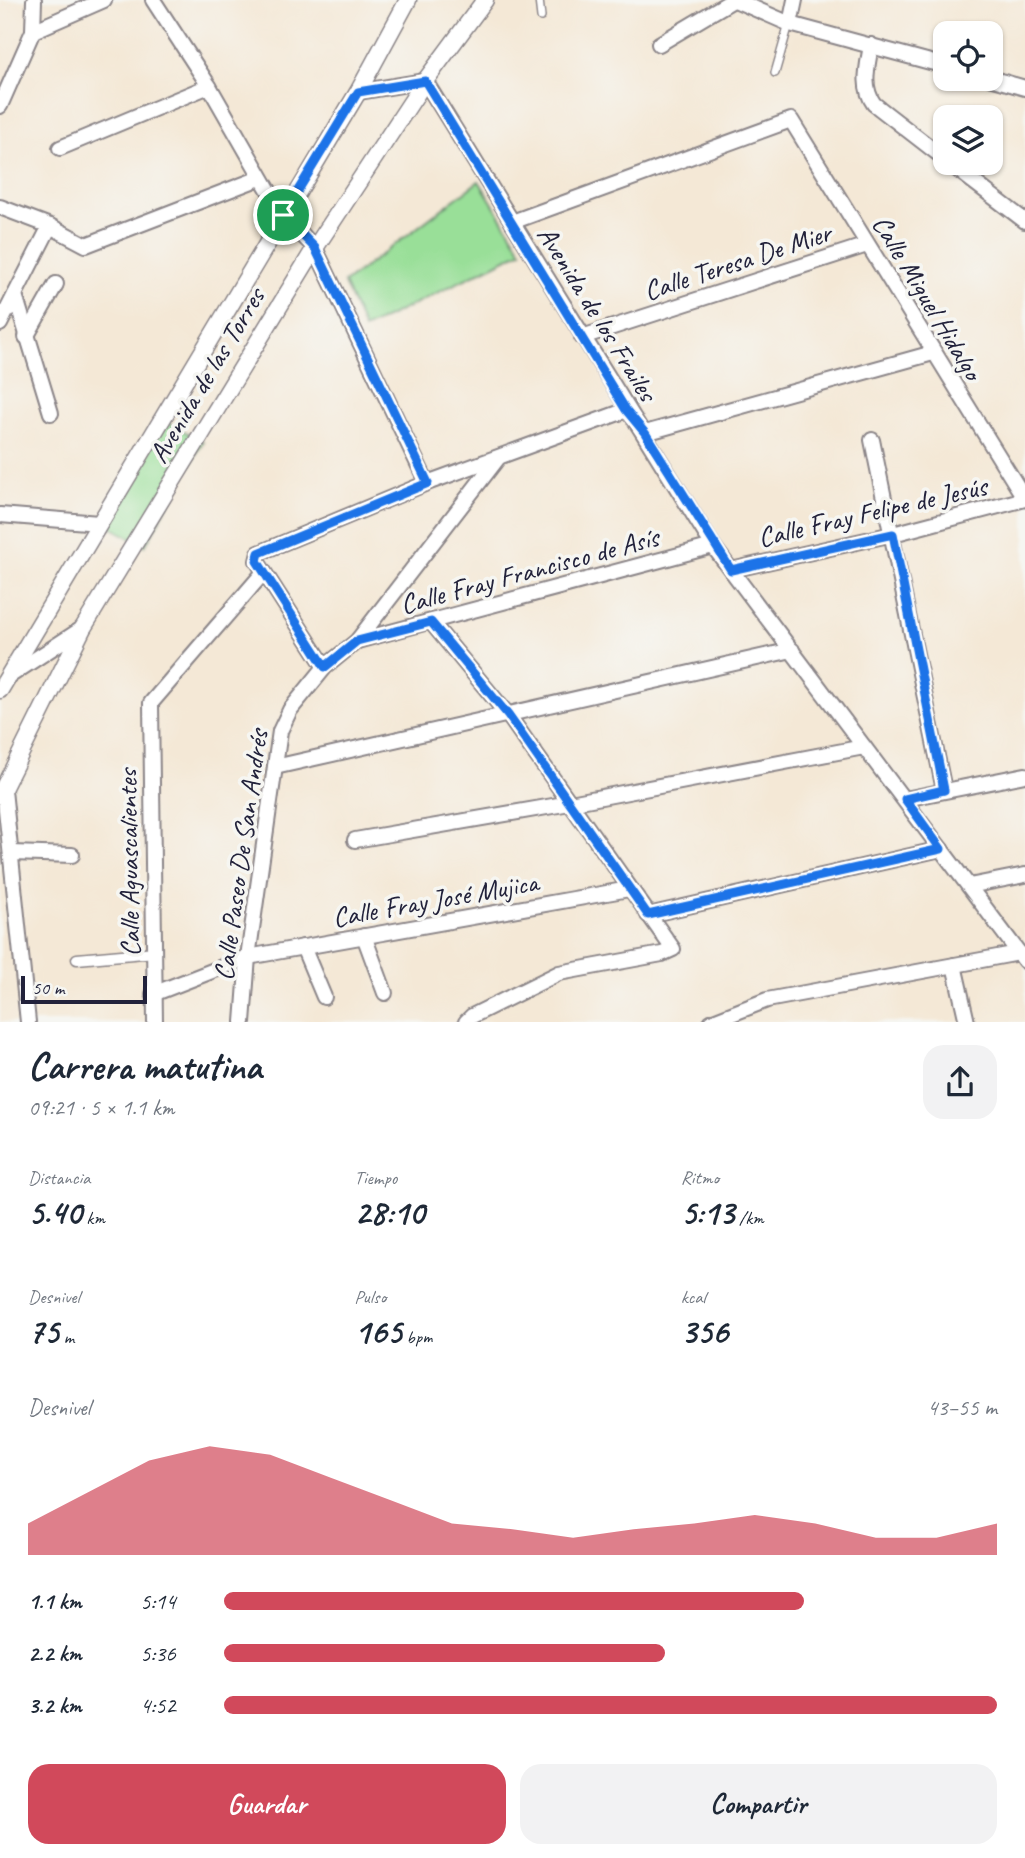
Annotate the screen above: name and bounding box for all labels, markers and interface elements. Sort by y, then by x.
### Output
map controls [933,21,1003,175]
button: locate [933,21,1003,91]
button: layers [933,105,1003,175]
pin [253,185,313,245]
icon: arrive [264,196,302,234]
street label: Calle Miguel Hidalgo [865,209,992,389]
street label: Calle Teresa De Mier [639,214,838,308]
street label: Avenida de los Frailes [530,219,667,409]
street label: Avenida de las Torres [140,279,274,469]
street label: Calle Fray Felipe de Jesús [754,468,992,555]
street label: Calle Fray Francisco de Asís [396,519,664,622]
street label: Calle Paseo De San Andrés [206,725,276,983]
street label: Calle Aguascalientes [109,766,148,957]
street label: Calle Fray José Mujica [330,864,543,935]
scale bar [21,973,147,1004]
text: 50 m [32,976,64,1000]
text: Carrera matutina [28,1043,262,1090]
button: share [923,1045,997,1119]
text: 09:21 · 5 × 1.1 km [28,1093,174,1122]
text: Distancia [28,1166,90,1190]
text: Tiempo [354,1166,397,1190]
text: Ritmo [681,1166,719,1190]
text: 5.40 [28,1190,82,1235]
text: 28:10 [354,1190,424,1235]
text: 5:13 [681,1190,734,1235]
text: km [82,1206,105,1230]
text: /km [734,1206,764,1230]
text: Desnivel [28,1285,80,1309]
text: Pulso [354,1285,386,1309]
text: kcal [681,1285,706,1309]
text: 75 [28,1309,59,1354]
text: 165 [354,1309,402,1354]
text: 356 [681,1309,728,1354]
text: m [59,1325,74,1349]
text: bpm [402,1325,432,1349]
text: Desnivel [28,1393,90,1422]
text: 43–55 m [927,1393,997,1422]
text: 1.1 km [28,1587,82,1616]
text: 5:14 [140,1587,176,1616]
text: 2.2 km [28,1639,82,1668]
text: 5:36 [140,1639,176,1668]
text: 3.2 km [28,1691,82,1720]
text: 4:52 [140,1691,176,1720]
button: Guardar [28,1764,506,1844]
button: Compartir [520,1764,997,1844]

